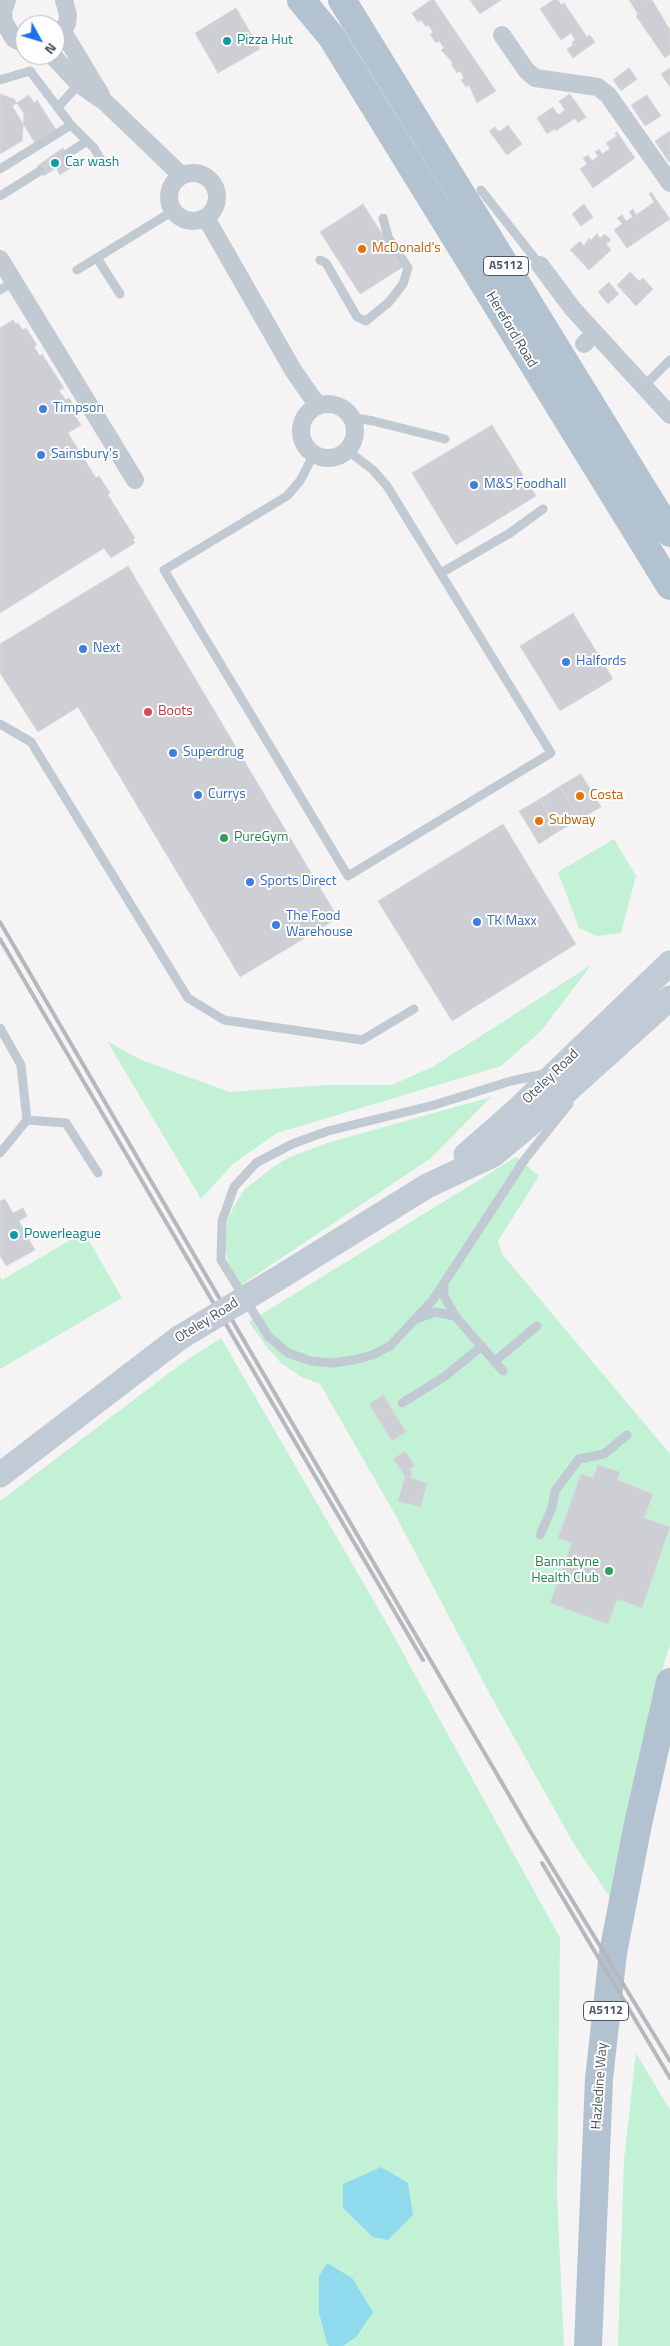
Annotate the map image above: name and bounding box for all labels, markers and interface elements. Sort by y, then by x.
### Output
north arrow [15,15,65,65]
place label: Pizza Hut [237,33,293,49]
marker: Pizza Hut [221,35,233,47]
text: N [40,39,62,59]
place label: Car wash [65,155,119,171]
marker: Car wash [49,157,61,169]
place label: McDonald's [372,241,441,257]
marker: McDonald's [356,243,368,255]
road number: A5112 [484,256,528,276]
street label: Hereford Road [482,289,540,371]
place label: Timpson [53,401,104,417]
marker: Timpson [37,403,49,415]
place label: Sainsbury's [51,447,118,463]
marker: Sainsbury's [35,449,47,461]
place label: M&S Foodhall [484,477,566,493]
marker: M&S Foodhall [468,479,480,491]
place label: Next [93,641,121,657]
marker: Next [77,643,89,655]
place label: Halfords [576,654,626,670]
marker: Halfords [560,656,572,668]
place label: Boots [158,704,193,720]
marker: Boots [142,706,154,718]
place label: Superdrug [183,745,244,761]
marker: Superdrug [167,747,179,759]
place label: Currys [208,787,246,803]
place label: Costa [590,788,623,804]
marker: Currys [192,789,204,801]
marker: Costa [574,790,586,802]
place label: Subway [549,813,596,829]
marker: Subway [533,815,545,827]
place label: PureGym [234,830,289,846]
marker: PureGym [218,832,230,844]
place label: Sports Direct [260,874,337,890]
marker: Sports Direct [244,876,256,888]
place label: The Food Warehouse [286,909,353,942]
place label: TK Maxx [487,914,537,930]
marker: TK Maxx [471,916,483,928]
marker: The Food Warehouse [270,919,282,931]
street label: Oteley Road [519,1046,583,1108]
place label: Powerleague [24,1227,101,1243]
marker: Powerleague [8,1229,20,1241]
street label: Oteley Road [172,1295,242,1347]
place label: Bannatyne Health Club [531,1555,599,1588]
marker: Bannatyne Health Club [603,1565,615,1577]
road number: A5112 [584,2002,628,2020]
street label: Hazledine Way [589,2042,611,2130]

